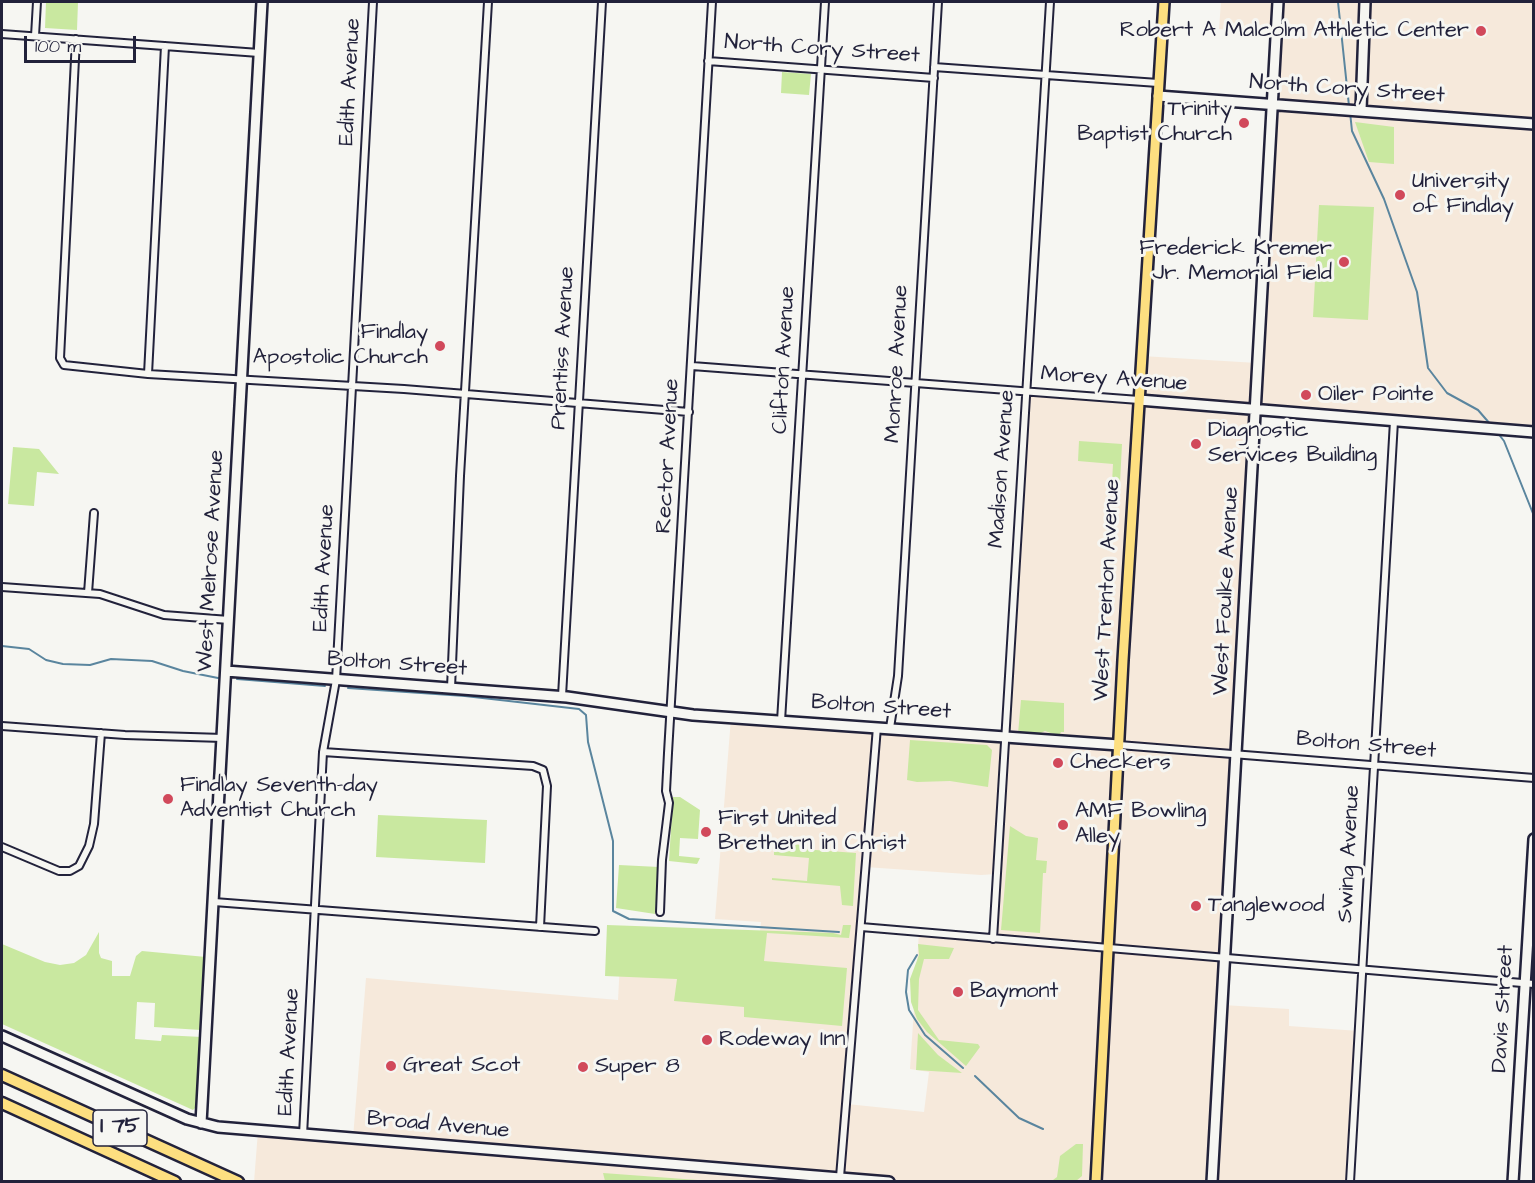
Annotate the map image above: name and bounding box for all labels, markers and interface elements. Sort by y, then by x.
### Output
street label: Edith Avenue [334,18,368,146]
place label: Robert A Malcolm Athletic Center [1120,18,1469,44]
scale bar [27,24,140,62]
marker: Robert A Malcolm Athletic Center [1474,24,1488,38]
street label: North Cory Street [723,30,921,70]
text: 100 m [35,34,81,59]
street label: North Cory Street [1248,70,1446,110]
place label: Trinity Baptist Church [1077,97,1232,148]
marker: Trinity Baptist Church [1237,116,1251,130]
place label: University of Findlay [1412,169,1514,220]
marker: University of Findlay [1393,188,1407,202]
place label: Frederick Kremer Jr. Memorial Field [1139,236,1332,288]
marker: Frederick Kremer Jr. Memorial Field [1337,255,1351,269]
street label: Prentiss Avenue [547,266,581,430]
street label: Monroe Avenue [881,284,915,444]
street label: Clifton Avenue [768,285,802,435]
place label: Findlay Apostolic Church [253,320,428,372]
marker: Findlay Apostolic Church [433,339,447,353]
street label: Morey Avenue [1040,362,1188,398]
street label: Rector Avenue [652,378,686,534]
place label: Oiler Pointe [1318,382,1434,408]
marker: Oiler Pointe [1299,388,1313,402]
street label: Madison Avenue [984,389,1022,549]
place label: Diagnostic Services Building [1208,418,1377,470]
marker: Diagnostic Services Building [1189,437,1203,451]
street label: West Melrose Avenue [193,449,231,673]
street label: West Trenton Avenue [1089,478,1127,702]
street label: West Foulke Avenue [1208,486,1246,696]
street label: Edith Avenue [308,504,342,632]
street label: Bolton Street [326,647,468,683]
street label: Bolton Street [810,690,952,726]
street label: Bolton Street [1295,727,1437,765]
place label: Checkers [1070,750,1171,776]
marker: Checkers [1051,756,1065,770]
place label: Findlay Seventh-day Adventist Church [180,773,378,824]
street label: Swing Avenue [1333,784,1367,924]
marker: Findlay Seventh-day Adventist Church [161,792,175,806]
place label: AMF Bowling Alley [1075,799,1206,850]
place label: First United Brethern in Christ [718,806,906,858]
marker: AMF Bowling Alley [1056,818,1070,832]
marker: First United Brethern in Christ [699,825,713,839]
place label: Tanglewood [1208,893,1324,919]
marker: Tanglewood [1189,899,1203,913]
street label: Davis Street [1487,944,1521,1074]
place label: Baymont [970,979,1058,1005]
marker: Baymont [951,985,965,999]
street label: Edith Avenue [273,988,307,1116]
place label: Rodeway Inn [719,1027,845,1053]
marker: Rodeway Inn [700,1033,714,1047]
place label: Great Scot [403,1053,520,1079]
place label: Super 8 [595,1054,680,1080]
marker: Great Scot [384,1059,398,1073]
marker: Super 8 [576,1060,590,1074]
street label: Broad Avenue [366,1107,510,1145]
road number: I 75 [93,1110,147,1146]

